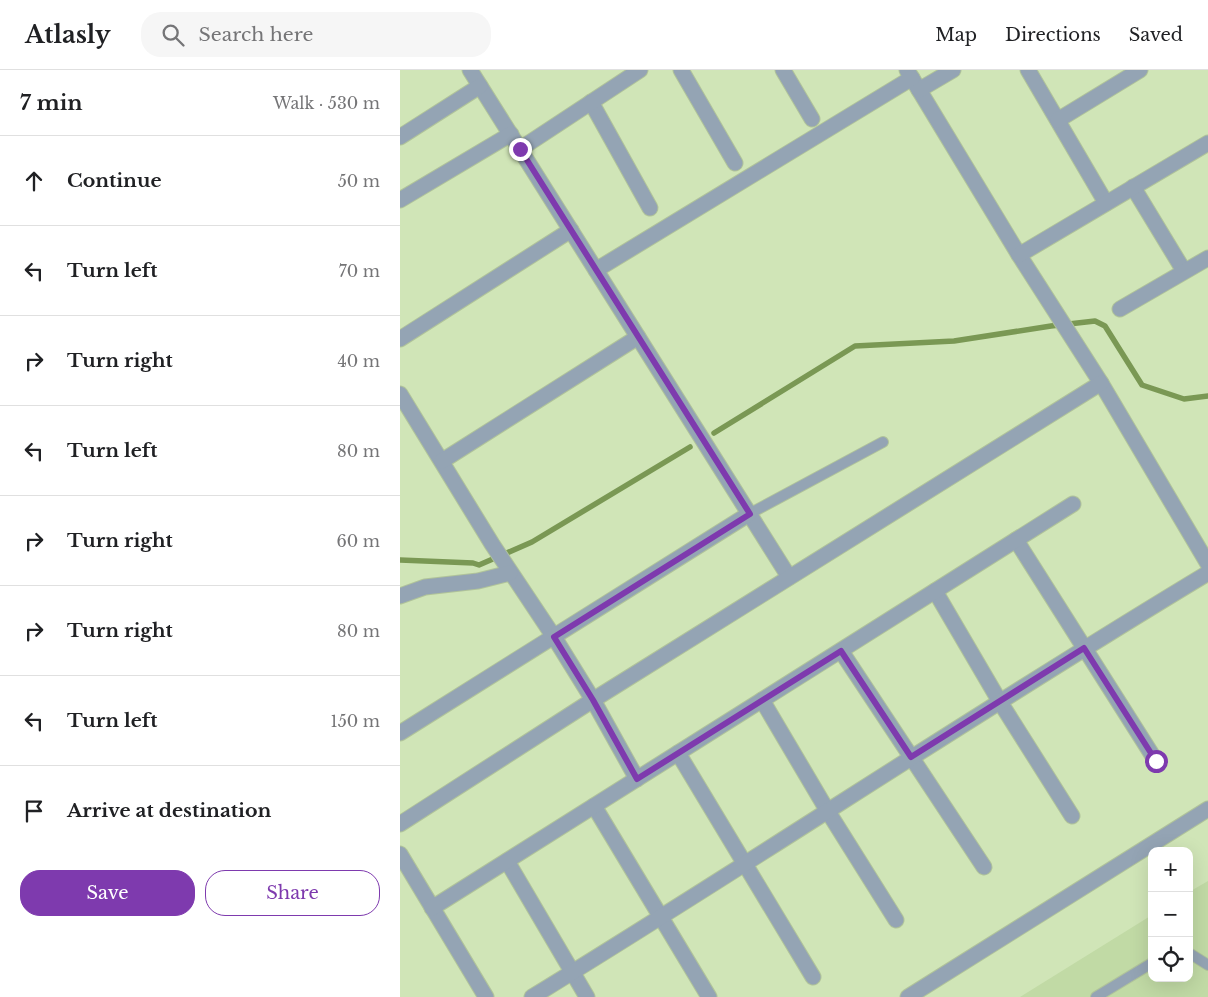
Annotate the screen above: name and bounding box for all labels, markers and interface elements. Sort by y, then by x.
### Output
search box [141,12,491,57]
text: Atlasly [25,20,111,49]
icon: search [159,21,187,49]
text: Search here [199,23,314,46]
text: Map [935,24,977,46]
text: Directions [1005,24,1101,46]
text: Saved [1129,24,1183,46]
text: 7 min [20,90,83,116]
text: Walk · 530 m [273,93,380,113]
route end [509,138,532,161]
icon: ahead [20,167,48,195]
text: Continue [67,169,162,192]
text: 50 m [338,171,380,191]
icon: left [20,257,48,285]
text: Turn left [67,259,158,282]
text: 70 m [339,261,380,281]
icon: right [20,347,48,375]
text: Turn right [67,349,173,372]
text: 40 m [337,351,380,371]
icon: left [20,437,48,465]
text: Turn left [67,439,158,462]
text: 80 m [337,441,380,461]
icon: right [20,527,48,555]
text: Turn right [67,529,173,552]
text: 60 m [337,531,380,551]
icon: right [20,617,48,645]
text: Turn right [67,619,173,642]
text: 80 m [337,621,380,641]
icon: left [20,707,48,735]
text: Turn left [67,709,158,732]
text: 150 m [331,711,380,731]
route start [1145,750,1168,773]
icon: arrive [20,797,48,825]
text: Arrive at destination [67,799,271,822]
map controls [1148,847,1193,982]
button: + [1148,847,1193,892]
button: Save [20,870,195,916]
button: Share [205,870,380,916]
button: − [1148,892,1193,937]
button: locate [1148,937,1193,982]

